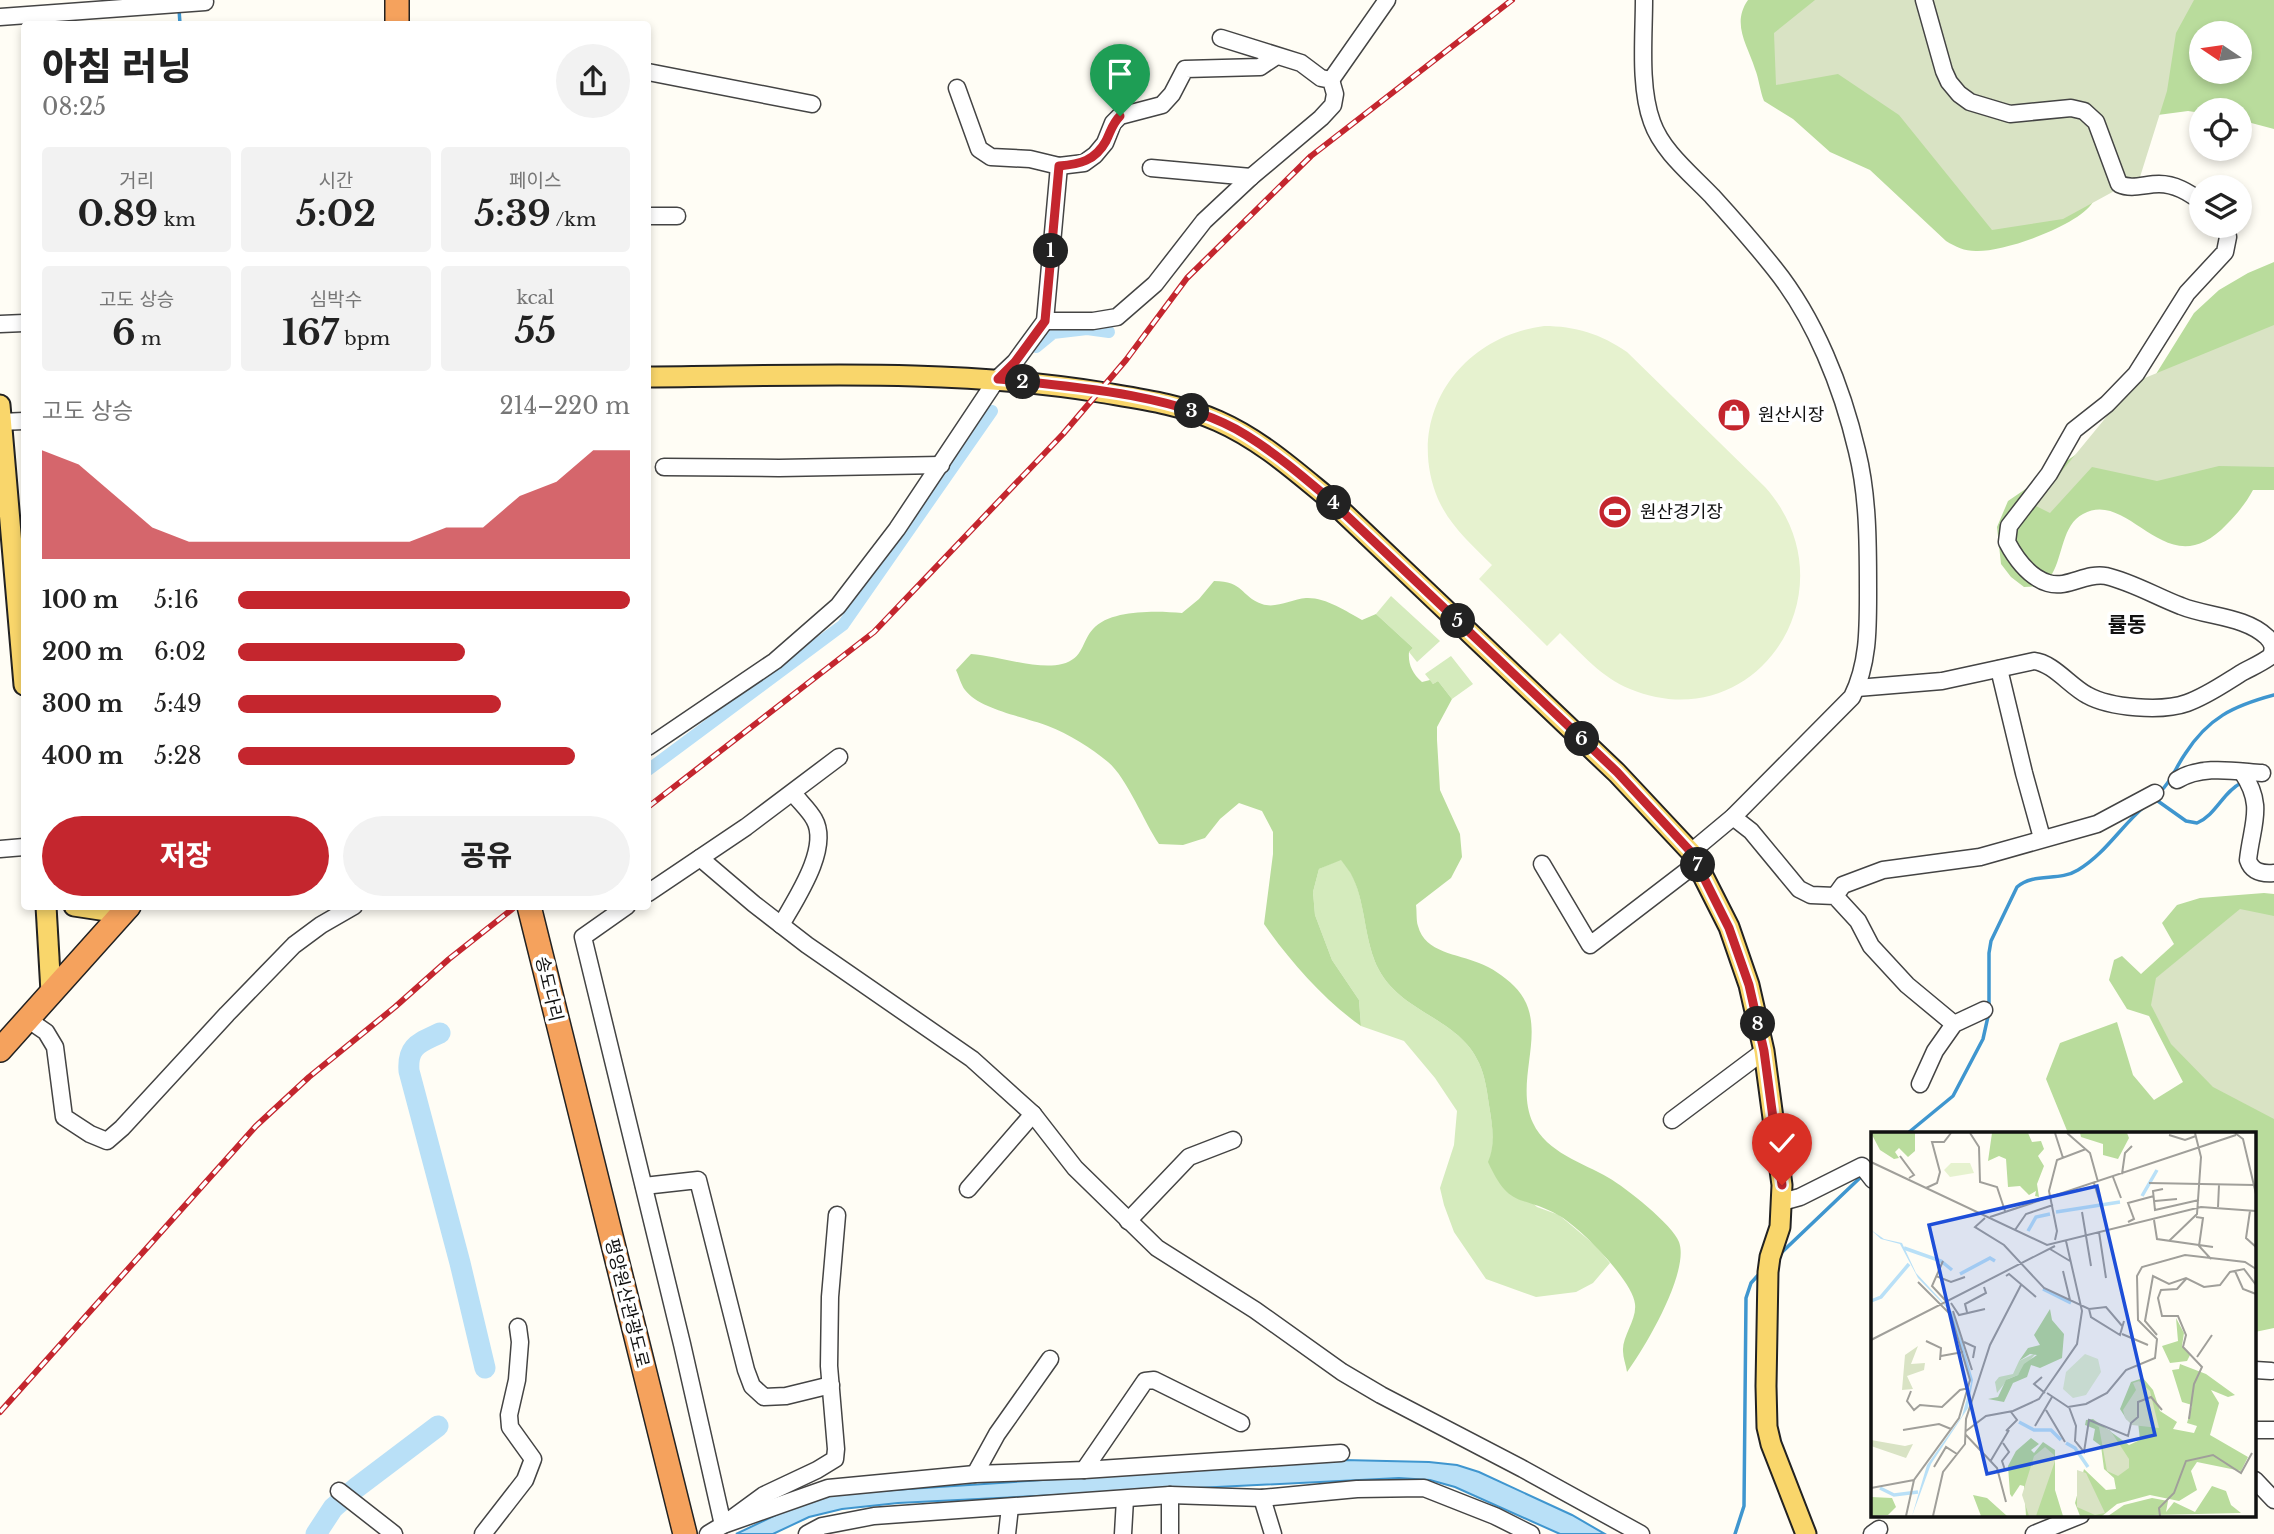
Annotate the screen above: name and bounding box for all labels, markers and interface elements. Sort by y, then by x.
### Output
north arrow [2189,21,2252,84]
map controls [2189,21,2252,238]
text: 아침 러닝 [42,43,192,90]
button: share [556,44,630,118]
pin [1090,44,1150,116]
icon: arrive [1101,55,1139,93]
text: 08:25 [42,93,106,121]
button: locate [2189,98,2252,161]
text: 거리 [119,169,154,192]
text: 시간 [319,169,353,192]
text: 페이스 [509,169,562,192]
button: layers [2189,175,2252,238]
text: 0.89 [78,192,158,235]
text: 5:02 [296,192,376,235]
text: 5:39 [474,192,551,235]
text: km [158,208,196,231]
text: /km [551,208,596,231]
pin: 1 [1034,233,1068,268]
text: 1 [1046,239,1055,262]
text: kcal [516,286,554,309]
text: 고도 상승 [99,288,174,311]
text: 심박수 [310,288,362,311]
text: 55 [514,309,556,352]
text: 6 [112,311,136,354]
text: 167 [282,311,339,354]
text: m [136,327,161,350]
text: bpm [339,327,390,350]
pin: 2 [1006,364,1040,400]
text: 2 [1016,370,1029,393]
text: 214–220 m [499,392,630,420]
pin: 3 [1174,394,1210,428]
shop icon: 원산시장 [1715,396,1753,434]
text: 고도 상승 [42,397,133,425]
text: 3 [1185,399,1198,422]
place label: 원산시장 [1758,404,1824,426]
pin: 4 [1316,486,1352,520]
text: 4 [1327,491,1340,514]
sports icon: 원산경기장 [1596,493,1634,531]
place label: 원산경기장 [1640,501,1723,523]
text: 100 m [42,586,118,614]
text: 5:16 [154,586,199,614]
pin: 5 [1440,604,1476,638]
text: 5 [1452,609,1463,632]
district label: 률동 [2108,612,2146,638]
text: 200 m [42,638,123,666]
text: 6:02 [154,638,206,666]
text: 300 m [42,690,123,718]
text: 5:49 [154,690,202,718]
pin: 6 [1564,722,1600,756]
text: 6 [1575,727,1588,750]
text: 400 m [42,742,124,770]
text: 5:28 [154,742,202,770]
button: 저장 [42,816,329,896]
button: 공유 [343,816,630,896]
pin: 7 [1680,848,1716,882]
text: 7 [1693,853,1702,876]
street label: 송도다리 [531,954,567,1024]
pin: 8 [1740,1006,1776,1042]
text: 8 [1751,1012,1764,1035]
pin [1752,1113,1812,1185]
icon: check [1763,1124,1801,1162]
inset map [1871,1132,2256,1516]
street label: 평양원산관광도로 [600,1236,654,1370]

